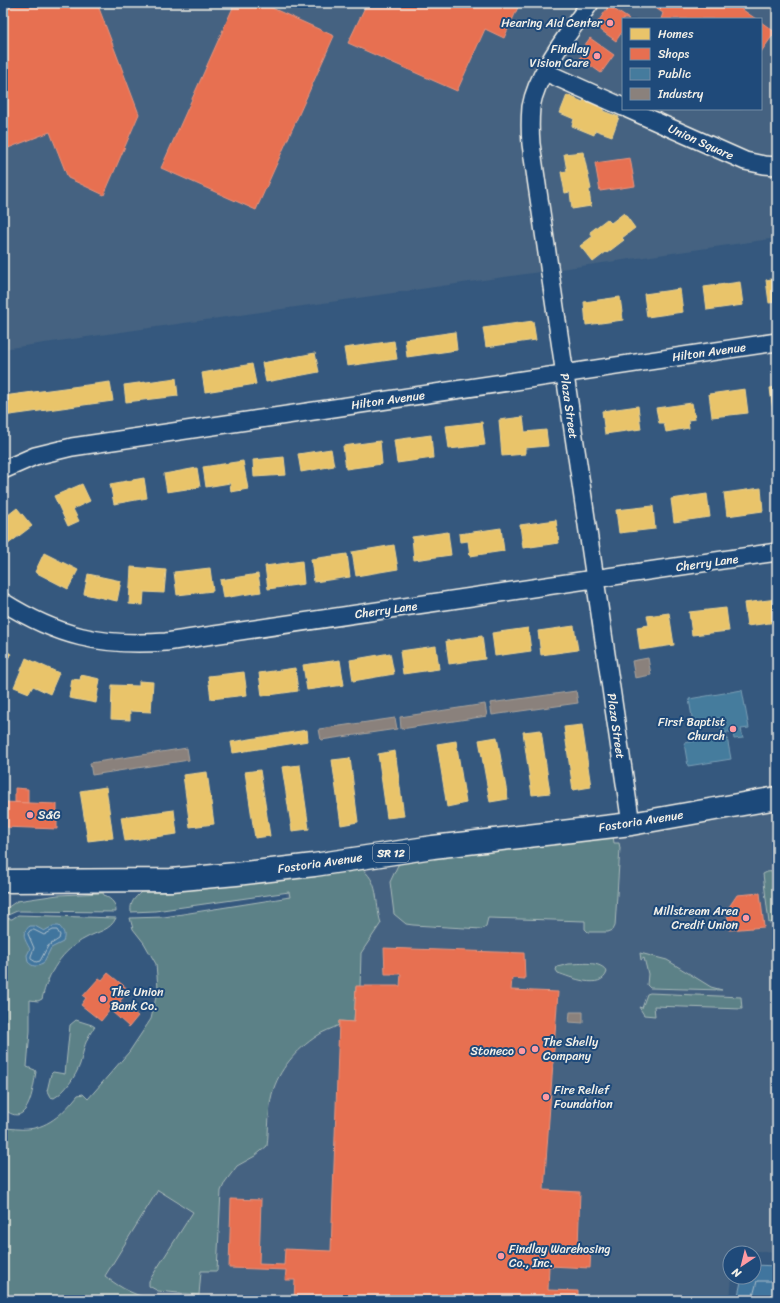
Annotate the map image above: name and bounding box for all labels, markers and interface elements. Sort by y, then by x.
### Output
place label: Hearing Aid Center [501,12,603,34]
marker: Hearing Aid Center [605,18,615,28]
legend [622,18,762,110]
text: Homes [658,23,694,45]
place label: Findlay Vision Care [530,38,590,74]
text: Shops [658,43,689,65]
marker: Findlay Vision Care [592,51,602,61]
text: Public [658,63,691,85]
text: Industry [657,83,704,105]
street label: Union Square [664,118,738,166]
street label: Hilton Avenue [671,336,747,368]
street label: Plaza Street [554,372,584,440]
street label: Hilton Avenue [350,384,426,416]
street label: Cherry Lane [674,548,740,578]
street label: Cherry Lane [353,595,419,625]
street label: Plaza Street [601,692,631,760]
place label: First Baptist Church [658,711,725,747]
marker: First Baptist Church [728,724,738,734]
street label: Fostoria Avenue [597,803,685,839]
place label: S&G [38,804,61,826]
marker: S&G [25,810,35,820]
road number: SR 12 [373,844,409,862]
street label: Fostoria Avenue [276,846,364,880]
place label: Millstream Area Credit Union [653,900,739,936]
marker: Millstream Area Credit Union [741,913,751,923]
place label: The Union Bank Co. [111,981,164,1017]
marker: The Union Bank Co. [98,994,108,1004]
place label: The Shelly Company [543,1031,599,1067]
place label: Stoneco [471,1040,514,1062]
marker: The Shelly Company [530,1044,540,1054]
marker: Stoneco [517,1046,527,1056]
place label: Fire Relief Foundation [554,1079,613,1115]
marker: Fire Relief Foundation [541,1092,551,1102]
place label: Findlay Warehosing Co., Inc. [509,1238,611,1274]
north arrow [722,1245,762,1285]
marker: Findlay Warehosing Co., Inc. [496,1251,506,1261]
text: N [728,1263,746,1283]

